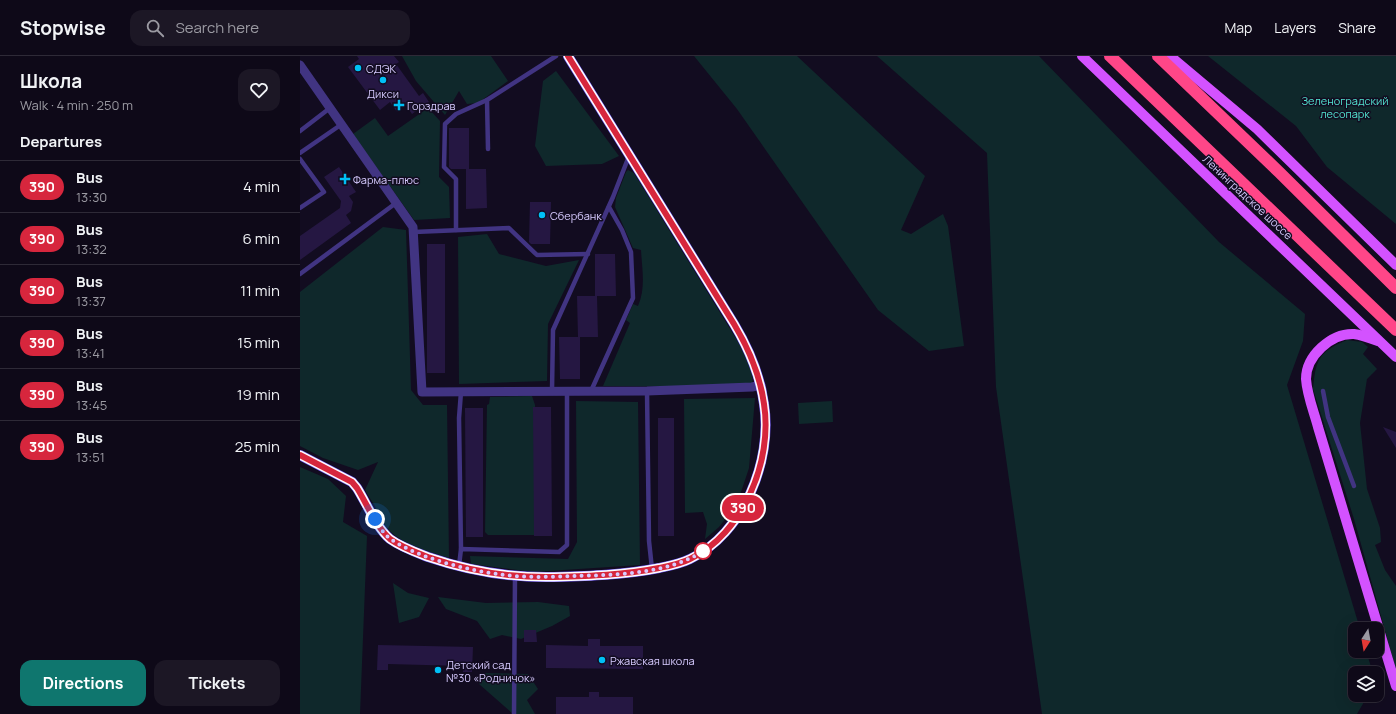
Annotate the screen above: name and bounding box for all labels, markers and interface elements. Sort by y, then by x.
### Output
search box [130,10,410,46]
text: Stopwise [20,15,106,41]
icon: search [144,17,166,39]
text: Search here [176,17,259,38]
text: Map [1224,18,1252,37]
text: Layers [1274,18,1316,37]
text: Share [1338,18,1376,37]
place label: СДЭК [366,61,396,76]
marker: СДЭК [353,63,363,73]
text: Школа [20,68,82,94]
button: heart [238,69,280,111]
marker: Дикси [378,75,388,85]
place label: Дикси [367,86,399,101]
park label: Зеленоградский лесопарк [1301,93,1389,121]
text: Walk · 4 min · 250 m [20,96,133,114]
place label: Горздрав [407,98,456,113]
marker: Горздрав [394,100,404,110]
text: Departures [20,131,102,152]
street label: Ленинградское шоссе [1200,151,1297,243]
text: Bus [76,167,103,188]
place label: Фарма-плюс [353,172,419,187]
marker: Фарма-плюс [340,174,350,184]
text: 4 min [243,176,280,197]
text: 390 [29,177,55,196]
text: 13:30 [76,188,107,206]
place label: Сбербанк [550,208,602,223]
marker: Сбербанк [537,210,547,220]
text: Bus [76,219,103,240]
text: 6 min [243,228,280,249]
text: 390 [29,229,55,248]
text: 13:32 [76,240,107,258]
text: Bus [76,271,103,292]
text: 11 min [240,280,280,301]
text: 390 [29,281,55,300]
text: 13:37 [76,292,106,310]
text: Bus [76,323,103,344]
text: 15 min [237,332,280,353]
text: 390 [29,333,55,352]
text: 13:41 [76,344,105,362]
text: Bus [76,375,103,396]
text: 19 min [237,384,280,405]
text: 390 [29,385,55,404]
text: 13:45 [76,396,107,414]
text: Bus [76,427,103,448]
text: 25 min [235,436,280,457]
text: 390 [29,437,55,456]
text: 13:51 [76,448,105,466]
line badge: 390 [720,495,766,521]
text: 390 [730,498,756,517]
your location [365,509,385,529]
unlabelled marker [694,542,712,560]
north arrow [1348,622,1384,658]
map controls [1348,622,1384,702]
place label: Ржавская школа [610,653,695,668]
marker: Ржавская школа [597,655,607,665]
place label: Детский сад №30 «Родничок» [446,657,535,685]
button: Directions [20,660,146,706]
button: Tickets [154,660,280,706]
marker: Детский сад №30 «Родничок» [433,665,443,675]
button: layers [1348,666,1384,702]

